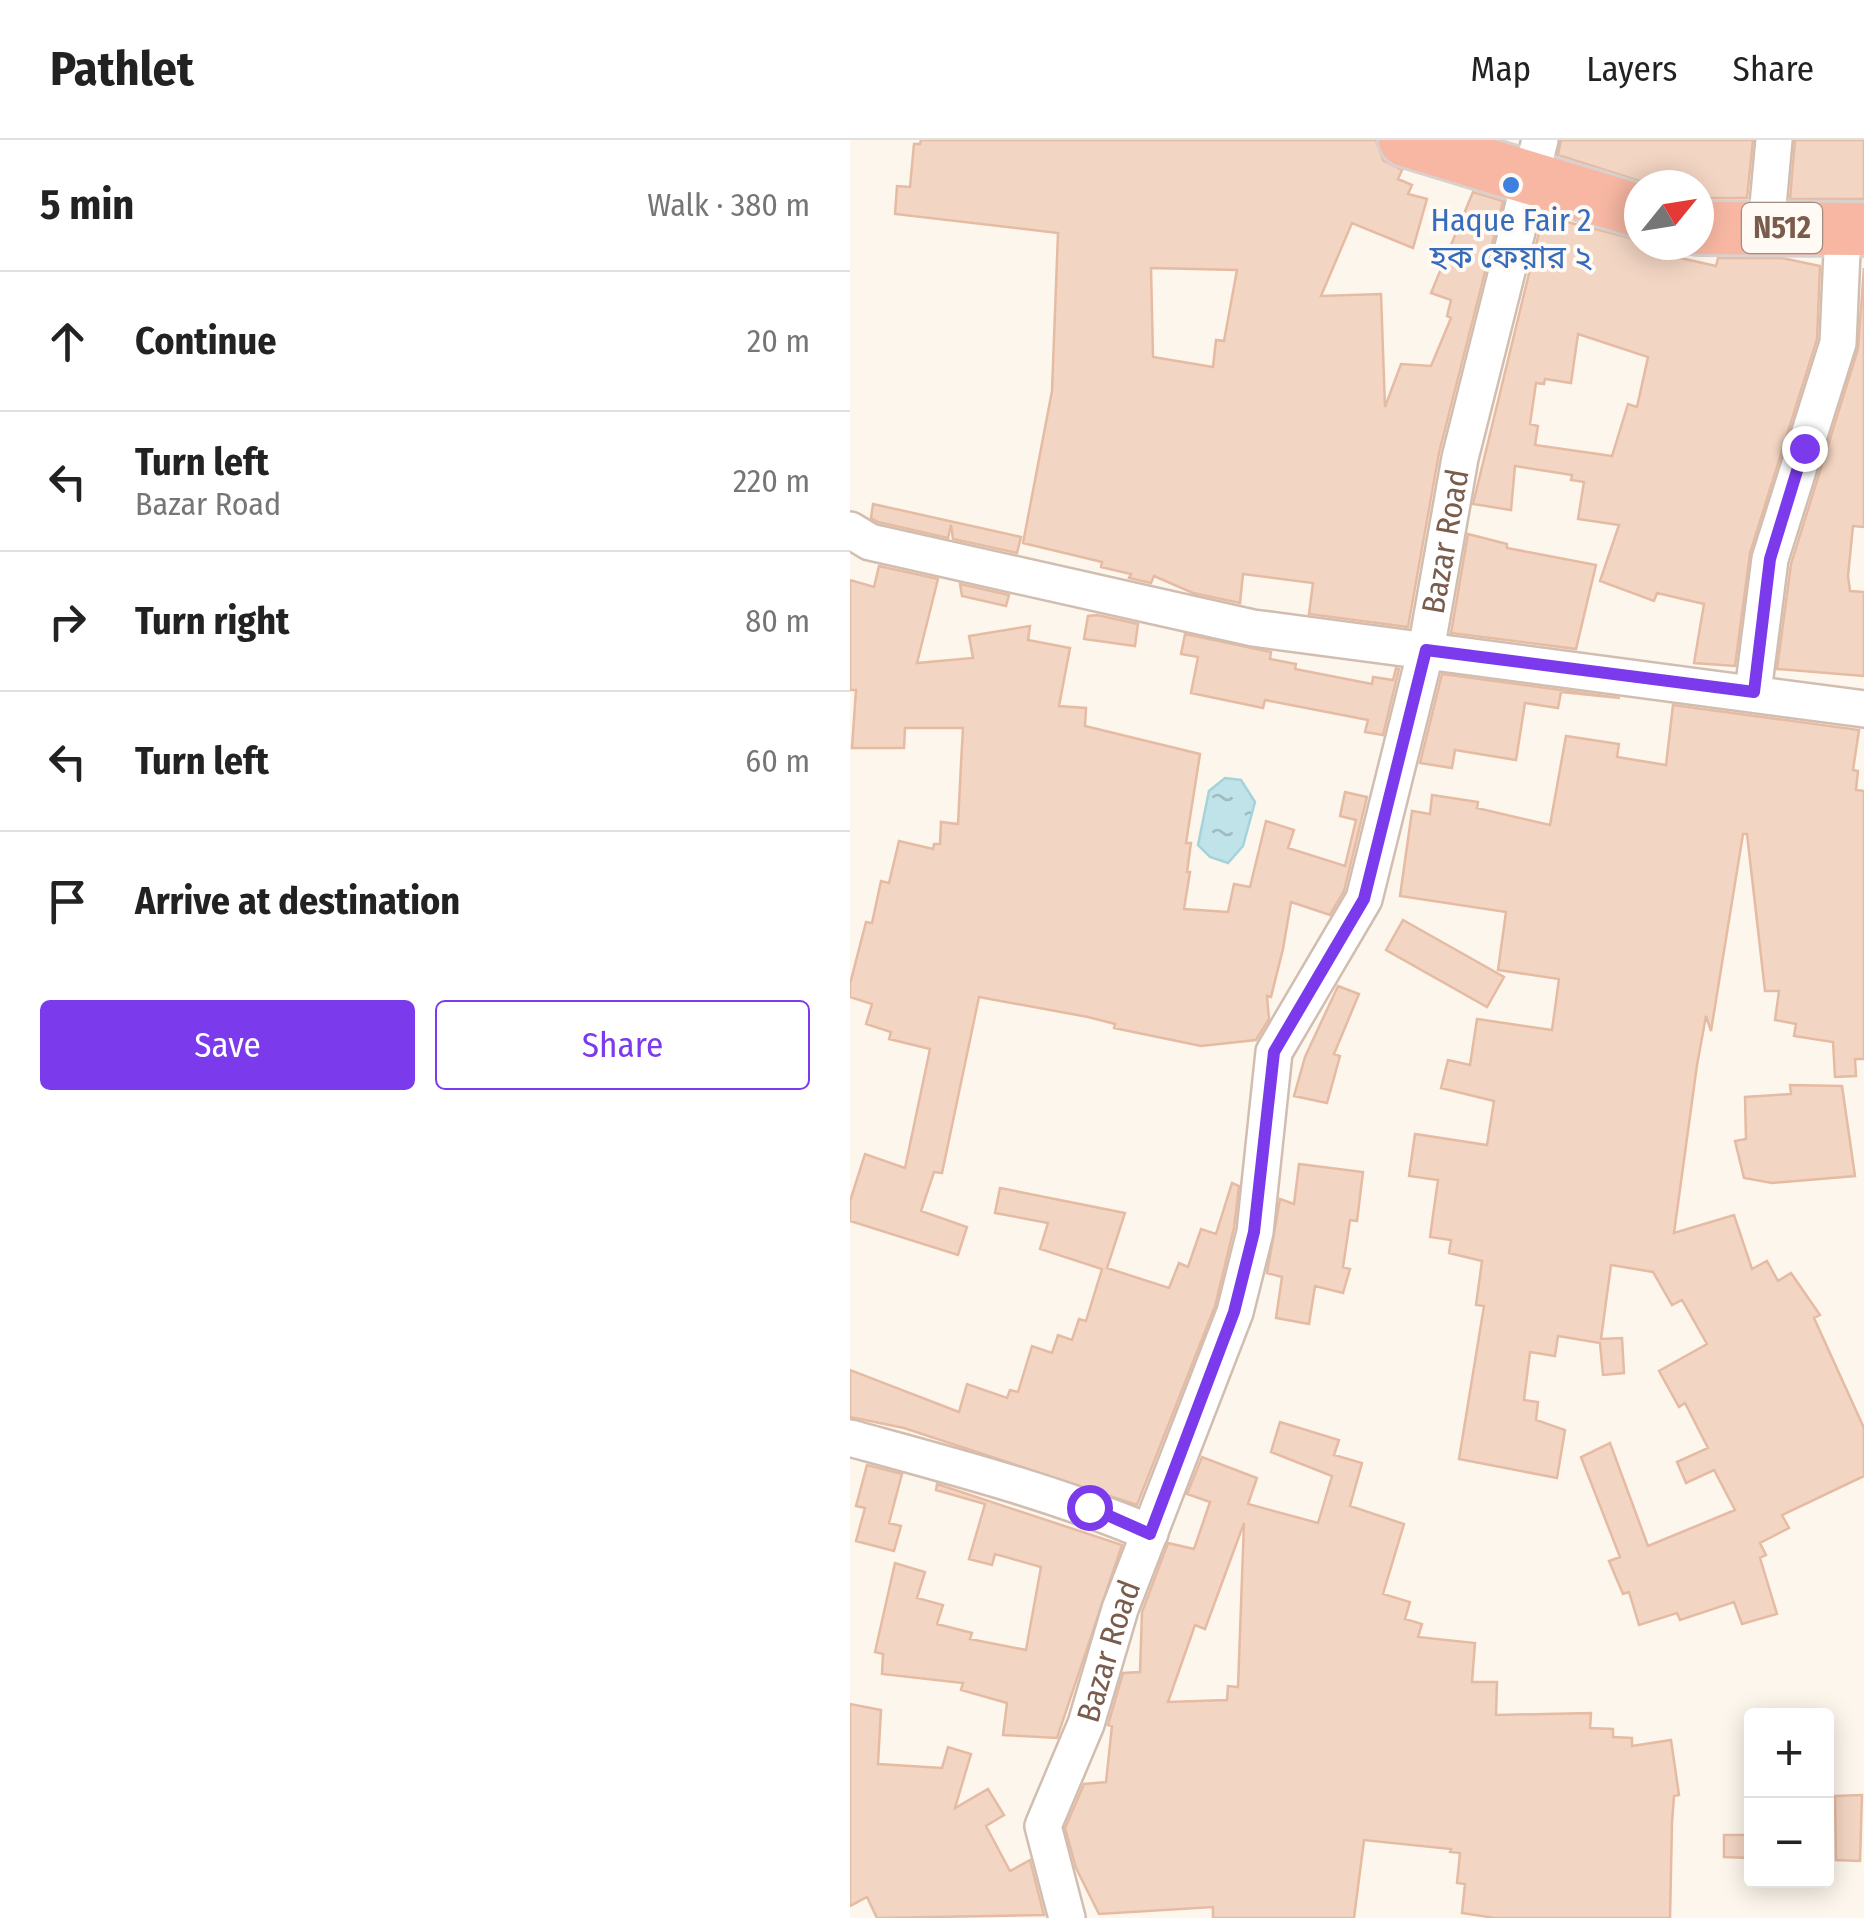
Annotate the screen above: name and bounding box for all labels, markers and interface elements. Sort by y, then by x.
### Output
text: Pathlet [50,40,194,98]
text: Map [1471,48,1531,90]
text: Layers [1586,48,1678,90]
text: Share [1733,48,1814,90]
north arrow [1624,170,1714,260]
marker: Haque Fair 2 হক ফেয়ার ২ [1500,174,1522,196]
text: 5 min [40,180,134,230]
text: Walk · 380 m [647,186,810,224]
place label: Haque Fair 2 হক ফেয়ার ২ [1429,201,1592,276]
road number: N512 [1742,203,1822,253]
icon: ahead [40,314,95,369]
text: Continue [135,318,276,364]
text: 20 m [747,322,810,360]
route end [1782,426,1828,472]
text: Turn left [135,439,269,485]
icon: left [40,454,95,509]
text: 220 m [733,462,810,500]
street label: Bazar Road [1414,466,1477,617]
text: Bazar Road [135,485,281,523]
icon: right [40,594,95,649]
text: Turn right [135,598,289,644]
text: 80 m [745,602,810,640]
icon: left [40,734,95,789]
text: Turn left [135,738,269,784]
text: 60 m [745,742,810,780]
icon: arrive [40,874,95,929]
text: Arrive at destination [135,878,460,924]
button: Save [40,1000,415,1090]
button: Share [435,1000,810,1090]
route start [1067,1485,1113,1531]
street label: Bazar Road [1069,1575,1148,1726]
map controls [1744,1708,1834,1888]
button: + [1744,1708,1834,1798]
button: − [1744,1798,1834,1888]

